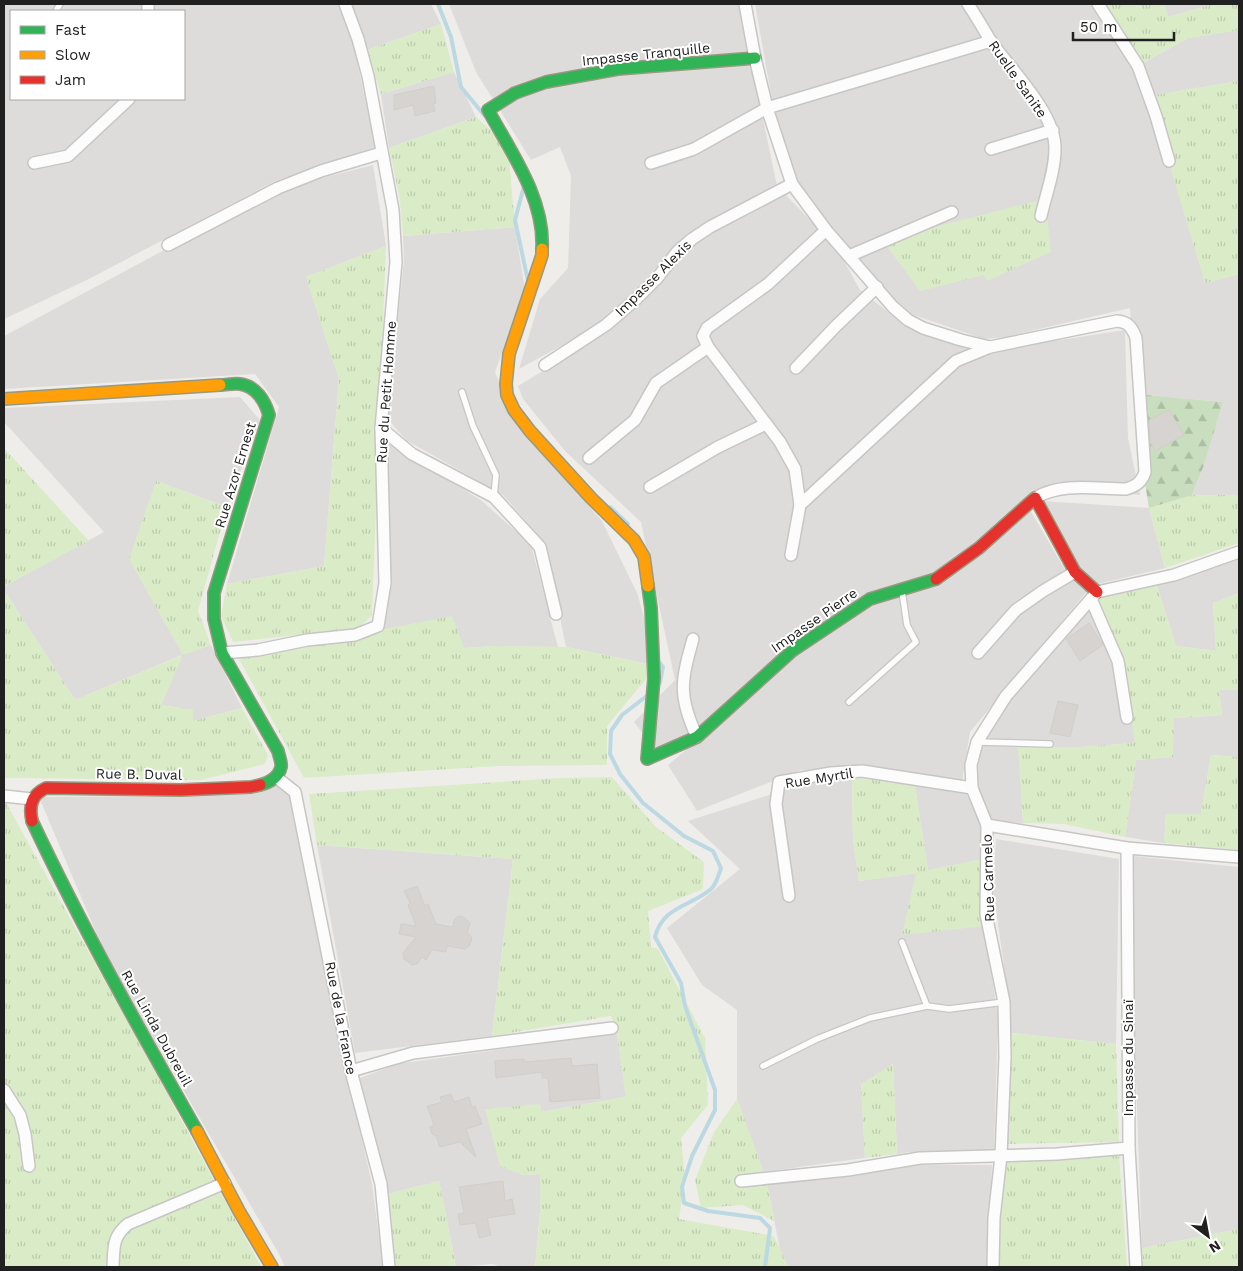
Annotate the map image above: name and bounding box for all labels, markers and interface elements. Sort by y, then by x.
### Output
legend [10,10,185,100]
scale bar [1073,10,1174,42]
text: 50 m [1080,18,1117,36]
text: Fast [55,21,87,39]
street label: Ruelle Sanite [986,37,1050,121]
street label: Impasse Tranquille [581,39,711,69]
text: Slow [55,46,91,64]
text: Jam [55,71,86,89]
street label: Impasse Alexis [612,237,694,319]
street label: Rue du Petit Homme [373,320,399,464]
street label: Rue Azor Ernest [211,420,259,530]
street label: Impasse Pierre [768,584,860,656]
street label: Rue B. Duval [96,765,183,783]
street label: Rue Myrtil [784,765,855,791]
street label: Rue Carmelo [978,834,998,922]
street label: Rue de la France [322,960,360,1076]
street label: Rue Linda Dubreuil [118,967,196,1089]
street label: Impasse du Sinaï [1120,999,1136,1116]
north arrow [1183,1211,1233,1261]
text: N [1206,1237,1224,1257]

